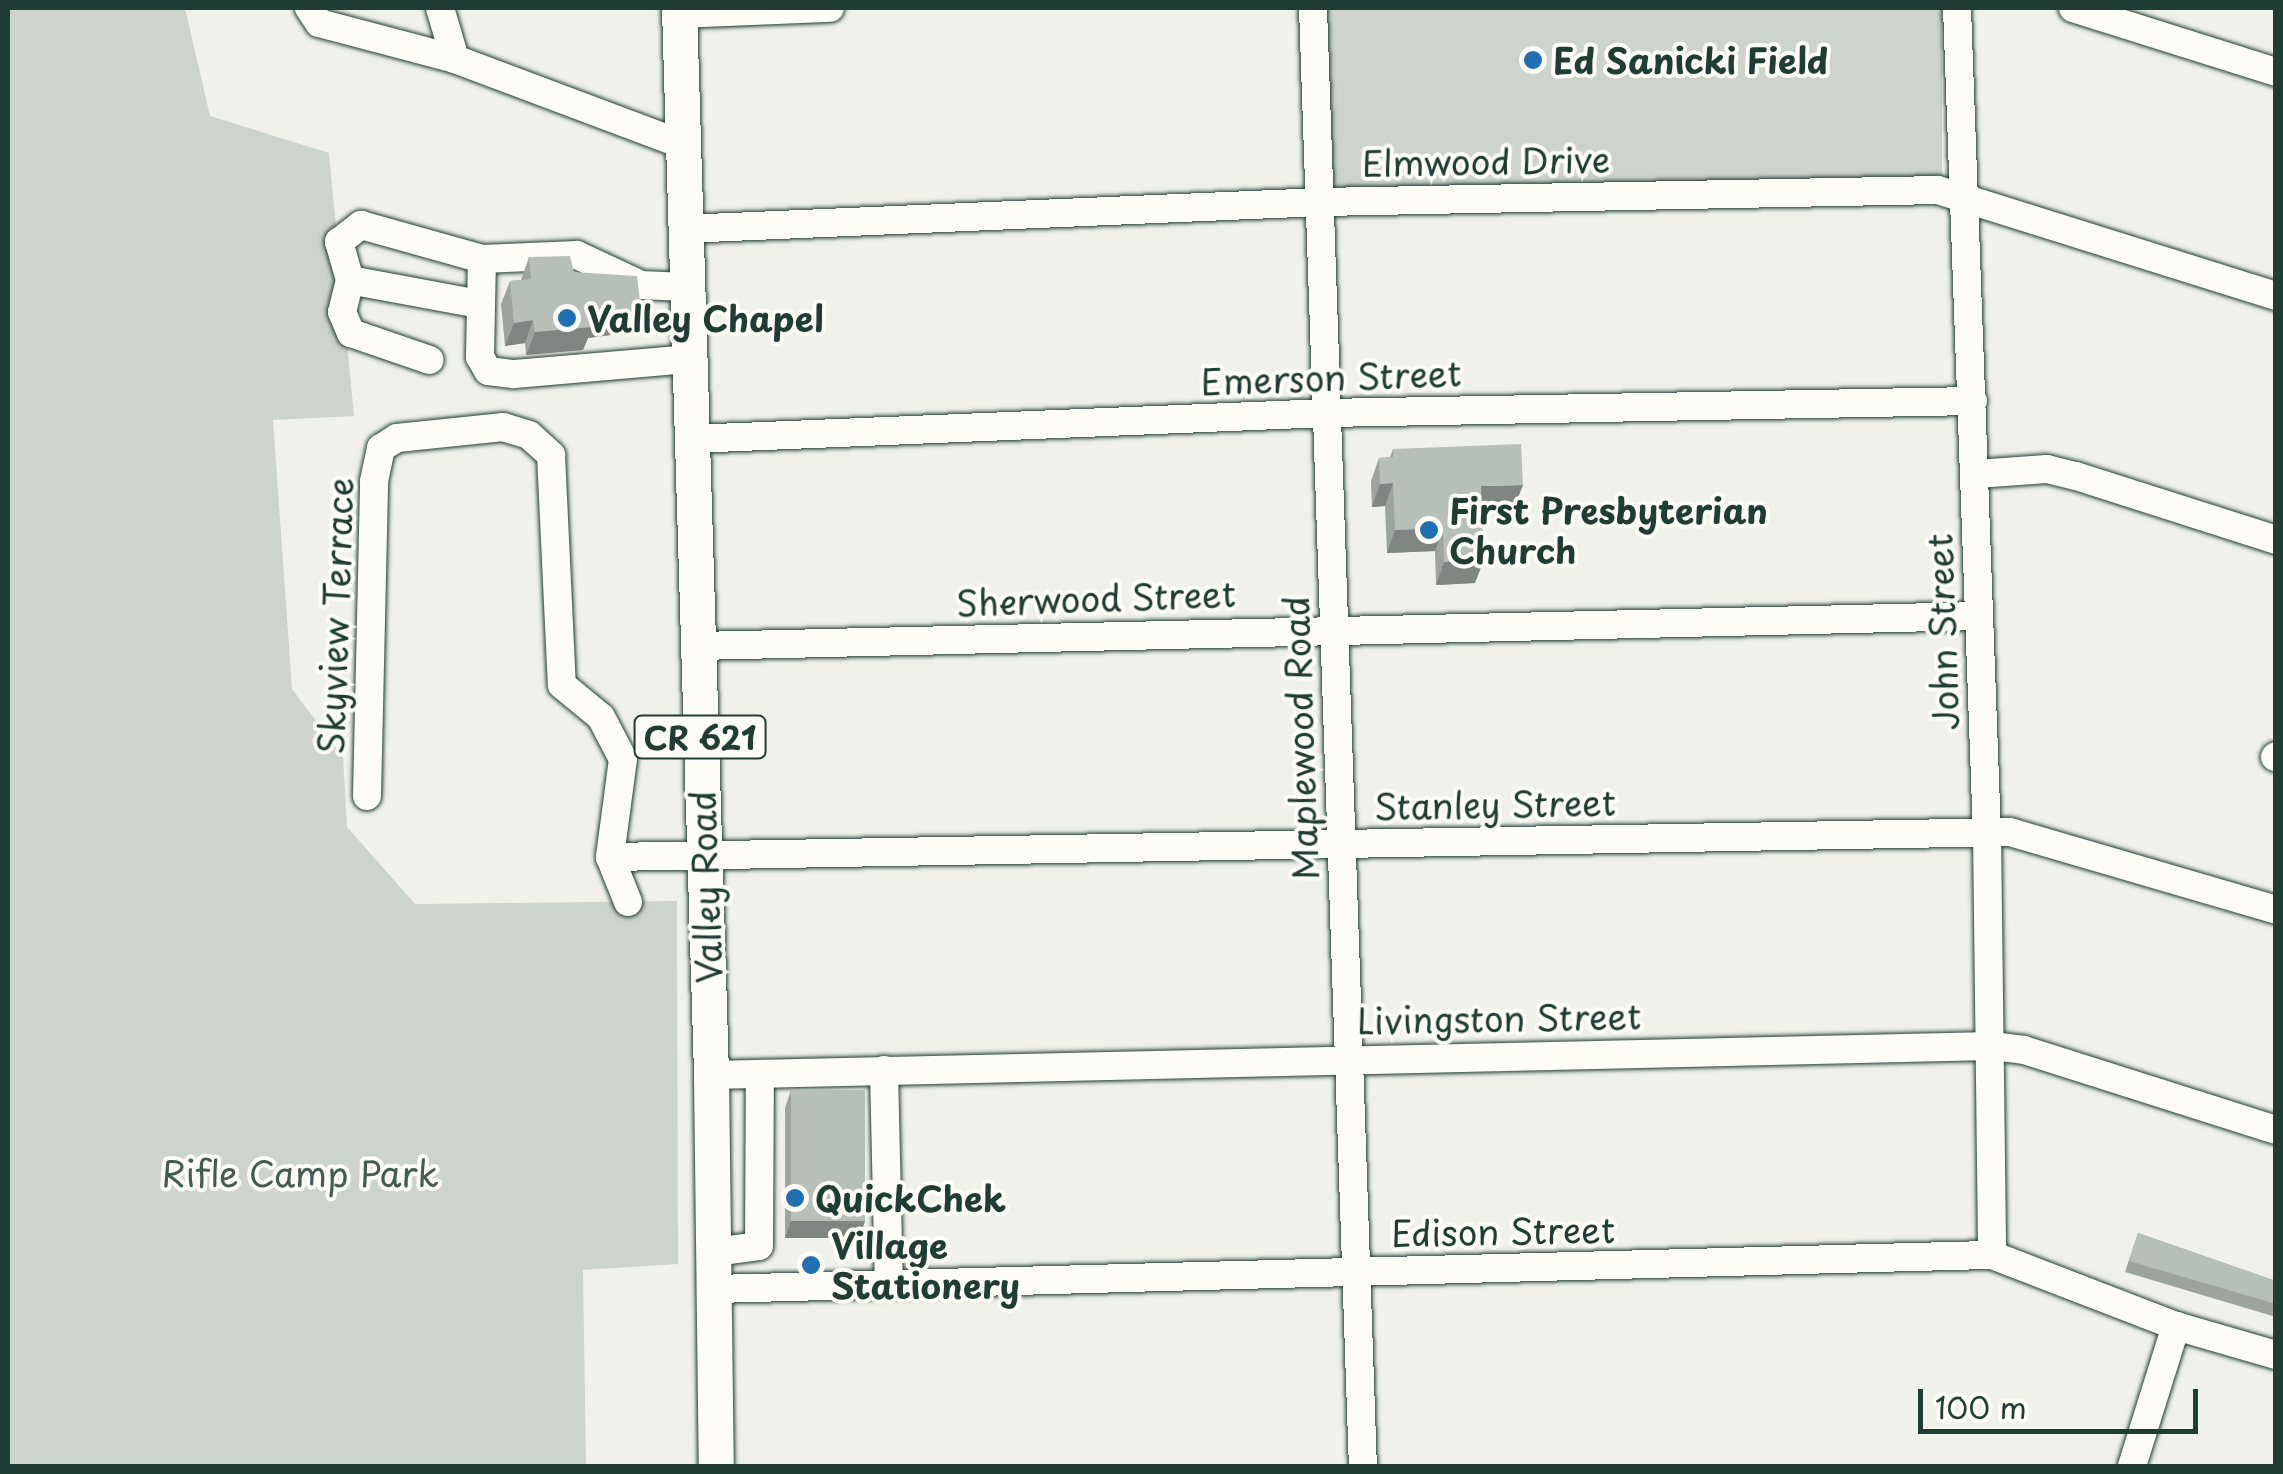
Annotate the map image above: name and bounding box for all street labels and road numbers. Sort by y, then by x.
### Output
street label: Elmwood Drive [1361,138,1611,184]
street label: Emerson Street [1200,351,1462,403]
street label: Skyview Terrace [309,478,361,754]
street label: John Street [1918,533,1966,731]
street label: Sherwood Street [955,572,1237,624]
street label: Maplewood Road [1274,595,1326,881]
road number: CR 621 [630,710,770,764]
street label: Stanley Street [1372,781,1618,827]
street label: Valley Road [681,788,729,986]
street label: Livingston Street [1357,995,1641,1041]
street label: Edison Street [1392,1208,1614,1254]

